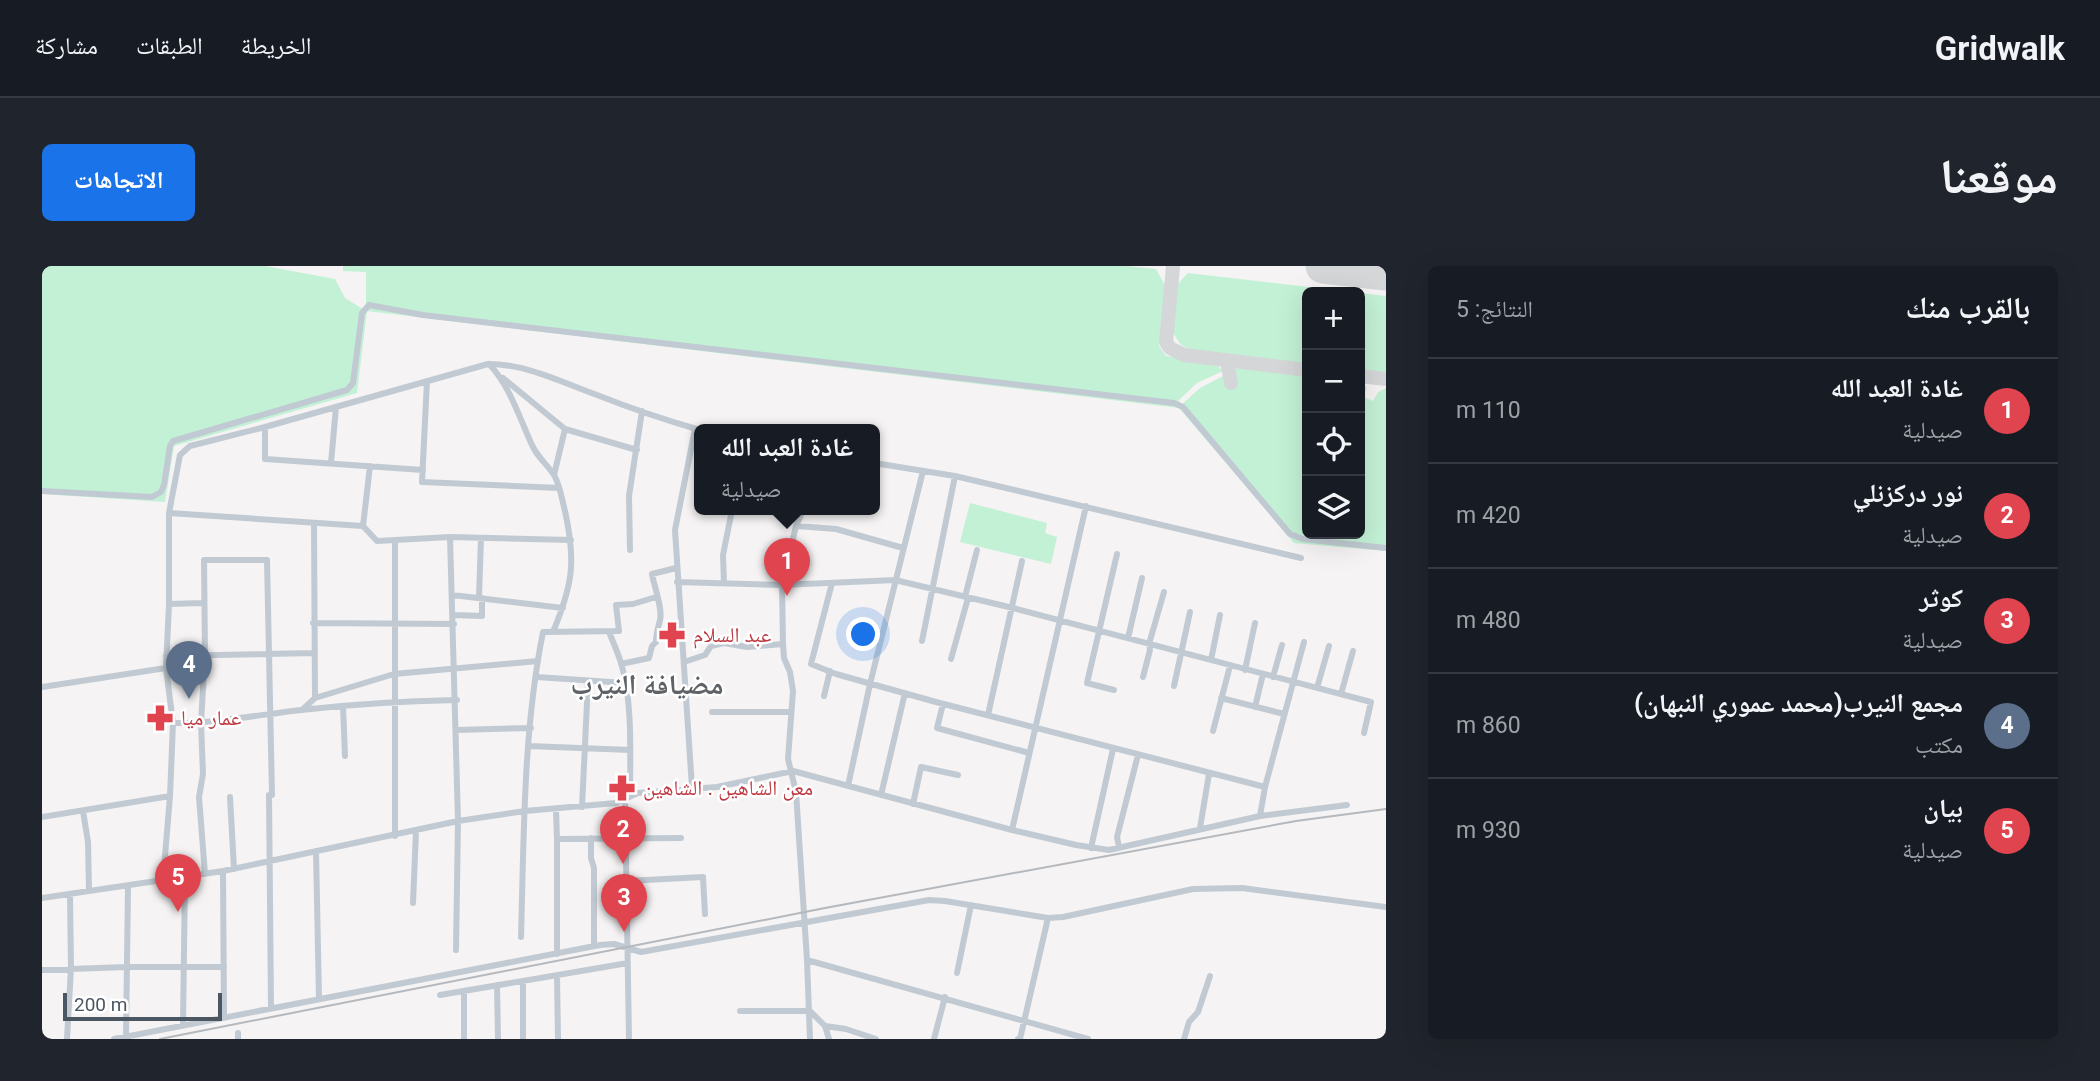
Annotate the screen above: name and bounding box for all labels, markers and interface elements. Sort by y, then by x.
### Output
text: Gridwalk [1935,29,2065,68]
text: مشاركة [35,32,98,60]
text: الطبقات [136,32,203,60]
text: الخريطة [241,32,311,60]
button: الاتجاهات [42,144,195,221]
text: موقعنا [1940,148,2058,205]
map controls [1302,287,1365,539]
button: + [1302,287,1365,350]
text: بالقرب منك [1905,290,2030,325]
text: النتائج: 5 [1456,296,1533,323]
button: − [1302,350,1365,413]
text: غادة العبد الله [1830,373,1963,403]
text: 110 m [1456,397,1521,424]
text: 1 [2000,397,2014,424]
button: locate [1302,413,1365,476]
text: صيدلية [1902,417,1963,444]
popup [694,424,880,515]
text: غادة العبد الله [721,432,853,462]
text: صيدلية [721,476,782,503]
button: layers [1302,476,1365,539]
text: نور دركزنلي [1853,478,1963,508]
text: 420 m [1456,502,1521,529]
text: 2 [2000,502,2014,529]
text: صيدلية [1902,522,1963,549]
pin: 1 [764,538,810,596]
text: كوثر [1920,583,1963,613]
text: 480 m [1456,607,1521,634]
text: 3 [2000,607,2014,634]
your location [846,617,880,651]
pharmacy icon: عبد السلام [657,620,687,650]
place label: عبد السلام [693,623,772,649]
text: صيدلية [1902,627,1963,654]
pin: 4 [166,641,212,699]
district label: مضيافة النيرب [571,668,723,701]
text: مجمع النيرب(محمد عموري النبهان) [1634,688,1963,718]
pharmacy icon: عمار ميا [145,703,175,733]
place label: عمار ميا [181,706,242,730]
text: 860 m [1456,712,1521,739]
text: 4 [2000,712,2014,739]
text: مكتب [1915,732,1963,759]
pharmacy icon: معن الشاهين . الشاهين [607,773,637,803]
place label: معن الشاهين . الشاهين [643,776,813,801]
text: بيان [1923,793,1963,823]
pin: 2 [600,806,646,864]
text: 930 m [1456,817,1521,844]
text: 5 [2000,817,2014,844]
text: صيدلية [1902,837,1963,864]
pin: 5 [155,854,201,912]
pin: 3 [601,874,647,932]
scale bar [63,990,222,1022]
text: 200 m [74,993,127,1016]

